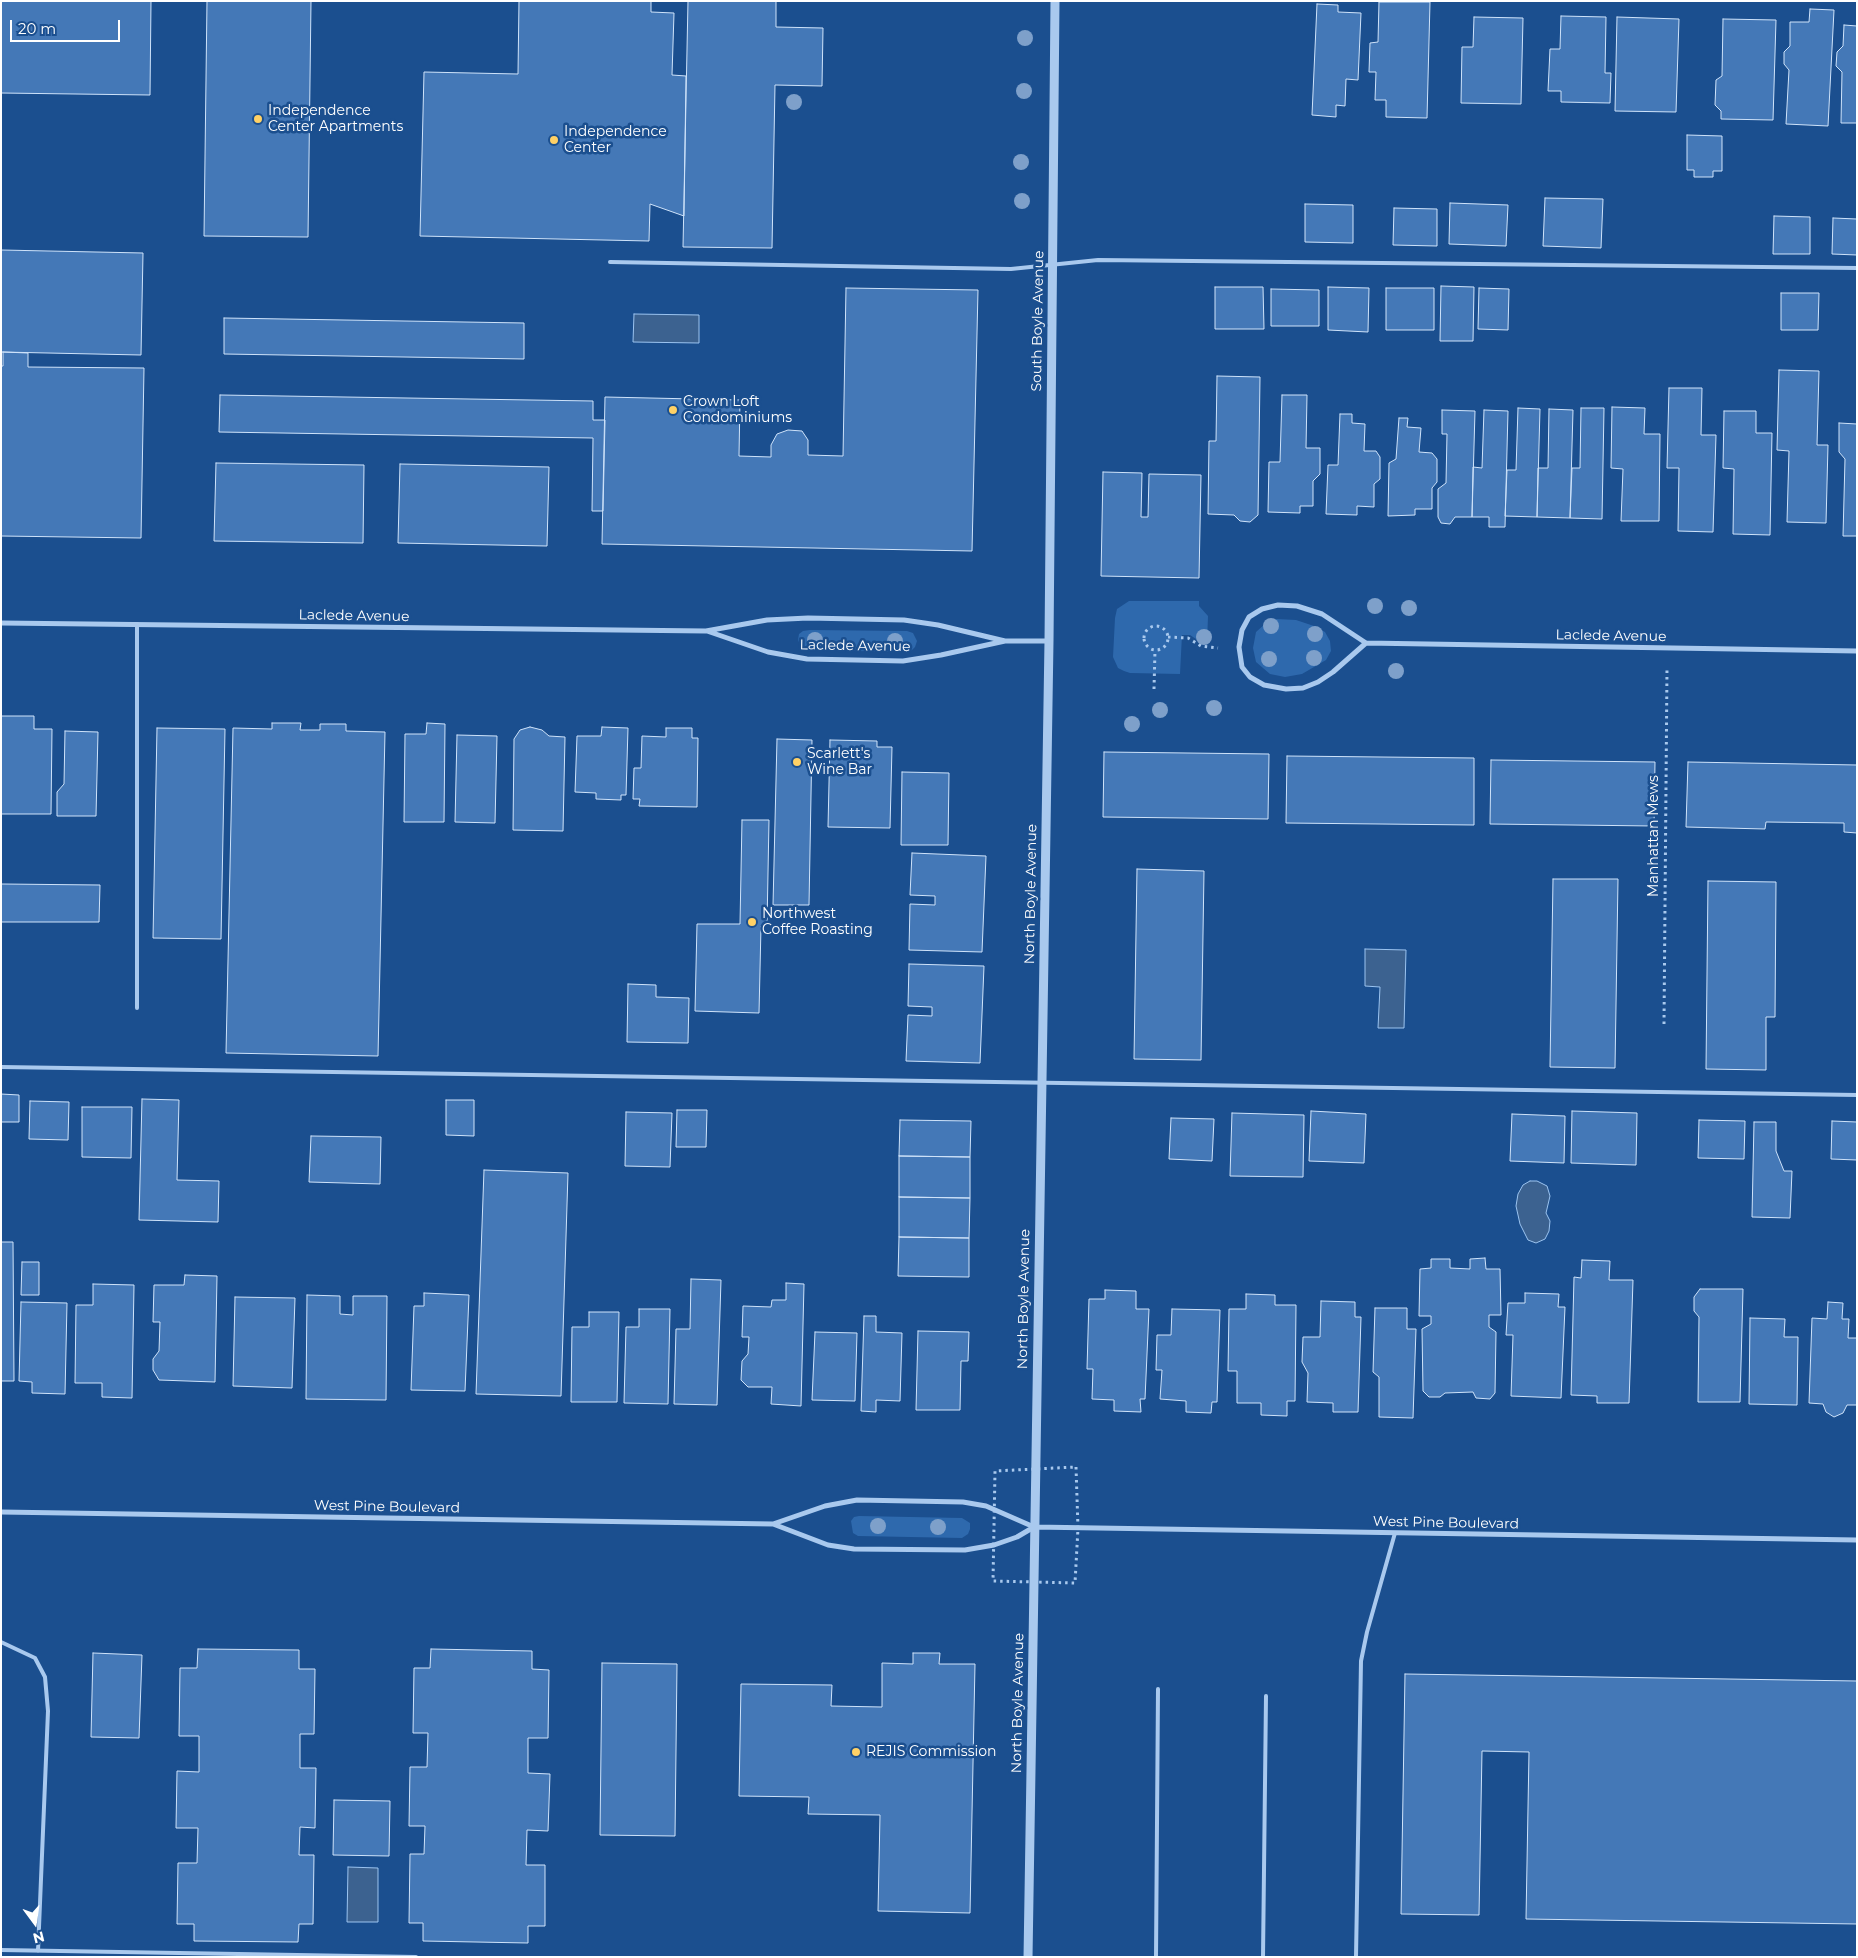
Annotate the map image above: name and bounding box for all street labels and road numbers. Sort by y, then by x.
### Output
street label: South Boyle Avenue [1028,250,1048,392]
street label: Laclede Avenue [298,607,410,625]
street label: Laclede Avenue [1555,627,1667,645]
street label: Laclede Avenue [799,637,911,655]
street label: Manhattan Mews [1646,775,1662,897]
street label: North Boyle Avenue [1021,824,1041,964]
street label: North Boyle Avenue [1014,1229,1034,1369]
street label: West Pine Boulevard [314,1497,460,1517]
street label: West Pine Boulevard [1373,1513,1519,1533]
street label: North Boyle Avenue [1008,1633,1028,1773]

